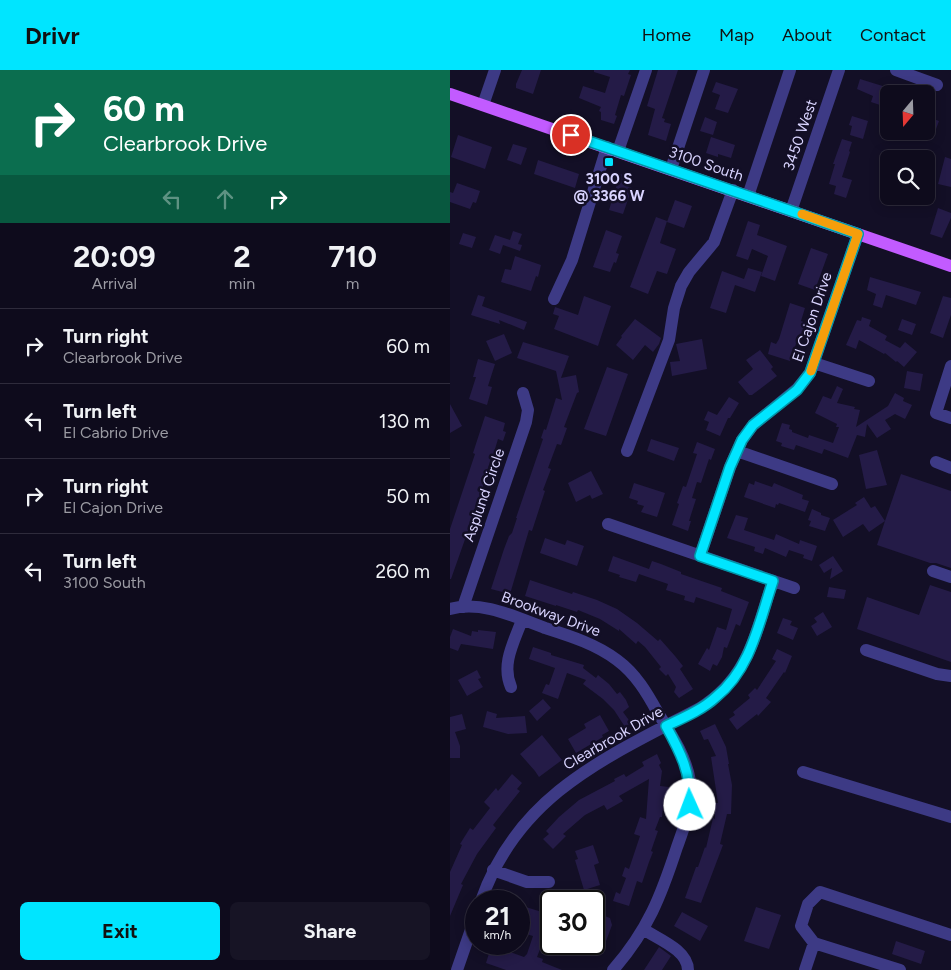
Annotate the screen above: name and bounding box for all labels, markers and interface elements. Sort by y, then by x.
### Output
text: Drivr [25,21,80,50]
text: Home [642,24,691,46]
text: Map [719,24,754,46]
text: About [782,24,832,46]
text: Contact [860,24,926,46]
north arrow [880,85,935,140]
map controls [880,85,935,205]
text: 60 m [103,88,185,130]
icon: right [20,90,85,155]
street label: 3450 West [779,97,821,173]
pin [550,114,592,156]
icon: arrive [557,121,585,149]
text: Clearbrook Drive [103,130,267,157]
street label: 3100 South [666,143,746,185]
button: search [880,150,935,205]
marker: 3100 S @ 3366 W [603,156,615,168]
place label: 3100 S @ 3366 W [574,170,645,205]
icon: left [158,185,186,213]
icon: ahead [211,185,239,213]
icon: right [264,185,292,213]
text: 20:09 [73,238,156,275]
text: 2 [233,238,251,275]
text: 710 [328,238,377,275]
street label: El Cajon Drive [788,270,836,364]
text: Arrival [92,274,137,293]
text: min [229,274,255,293]
text: m [346,274,359,293]
text: Turn right [63,325,149,348]
icon: right [20,332,48,360]
text: 60 m [386,335,430,358]
text: Clearbrook Drive [63,348,182,367]
text: Turn left [63,400,137,423]
icon: left [20,407,48,435]
text: 130 m [379,410,430,433]
text: El Cabrio Drive [63,423,168,442]
street label: Asplund Circle [460,446,508,544]
text: Turn right [63,475,149,498]
icon: right [20,482,48,510]
text: 50 m [386,485,430,508]
text: El Cajon Drive [63,498,163,517]
text: Turn left [63,550,137,573]
icon: left [20,557,48,585]
text: 260 m [376,560,430,583]
text: 3100 South [63,573,146,592]
street label: Brookway Drive [499,588,603,640]
street label: Clearbrook Drive [560,702,666,774]
position arrow [663,778,715,830]
speed limit sign: 30 [540,890,605,955]
text: 21 [485,901,510,931]
button: Exit [20,902,220,960]
button: Share [230,902,430,960]
text: km/h [484,928,511,942]

